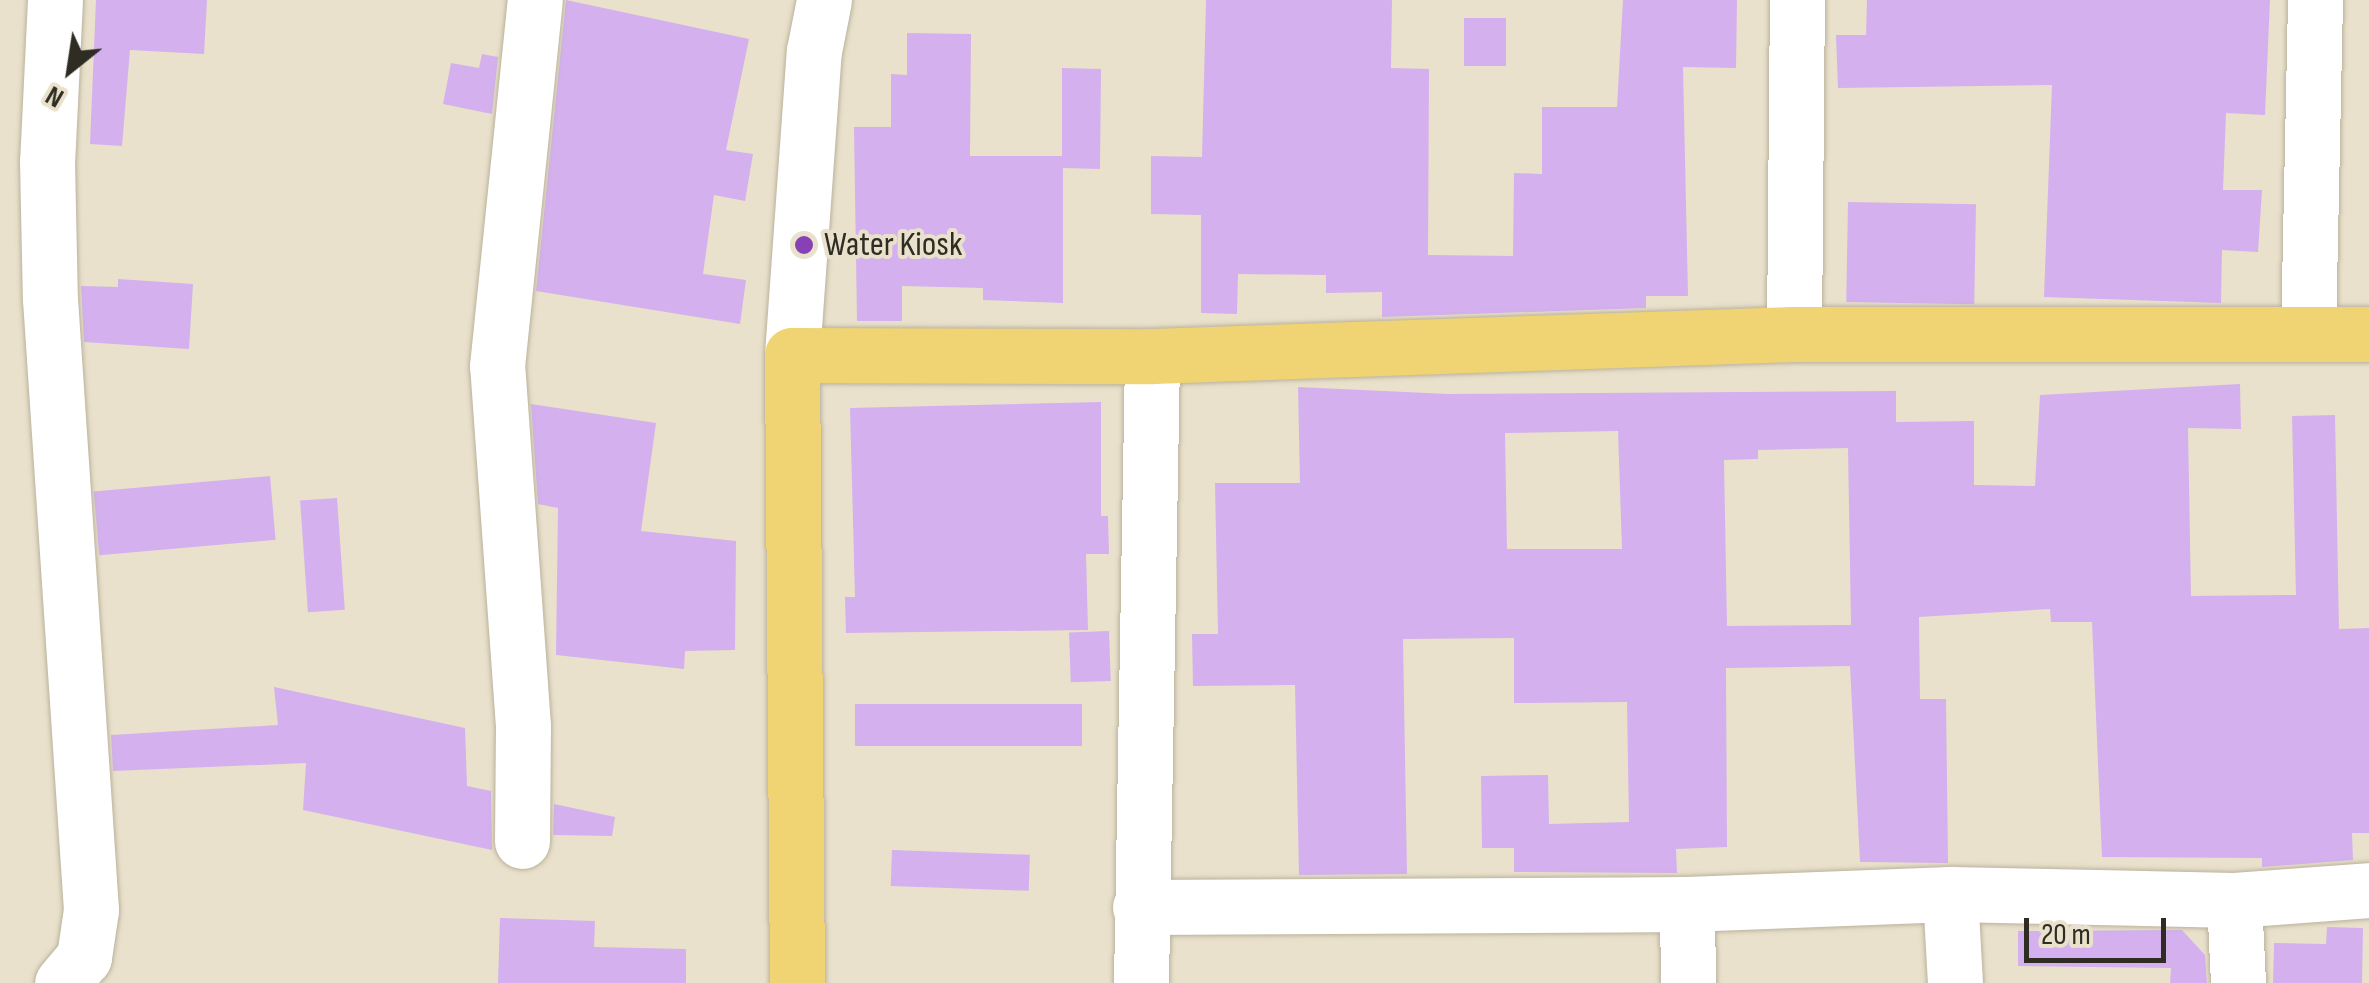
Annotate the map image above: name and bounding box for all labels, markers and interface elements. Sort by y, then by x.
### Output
north arrow [20,20,120,120]
text: N [40,78,69,114]
place label: Water Kiosk [824,224,962,266]
marker: Water Kiosk [793,234,815,256]
scale bar [2029,898,2172,960]
text: 20 m [2041,917,2091,953]

